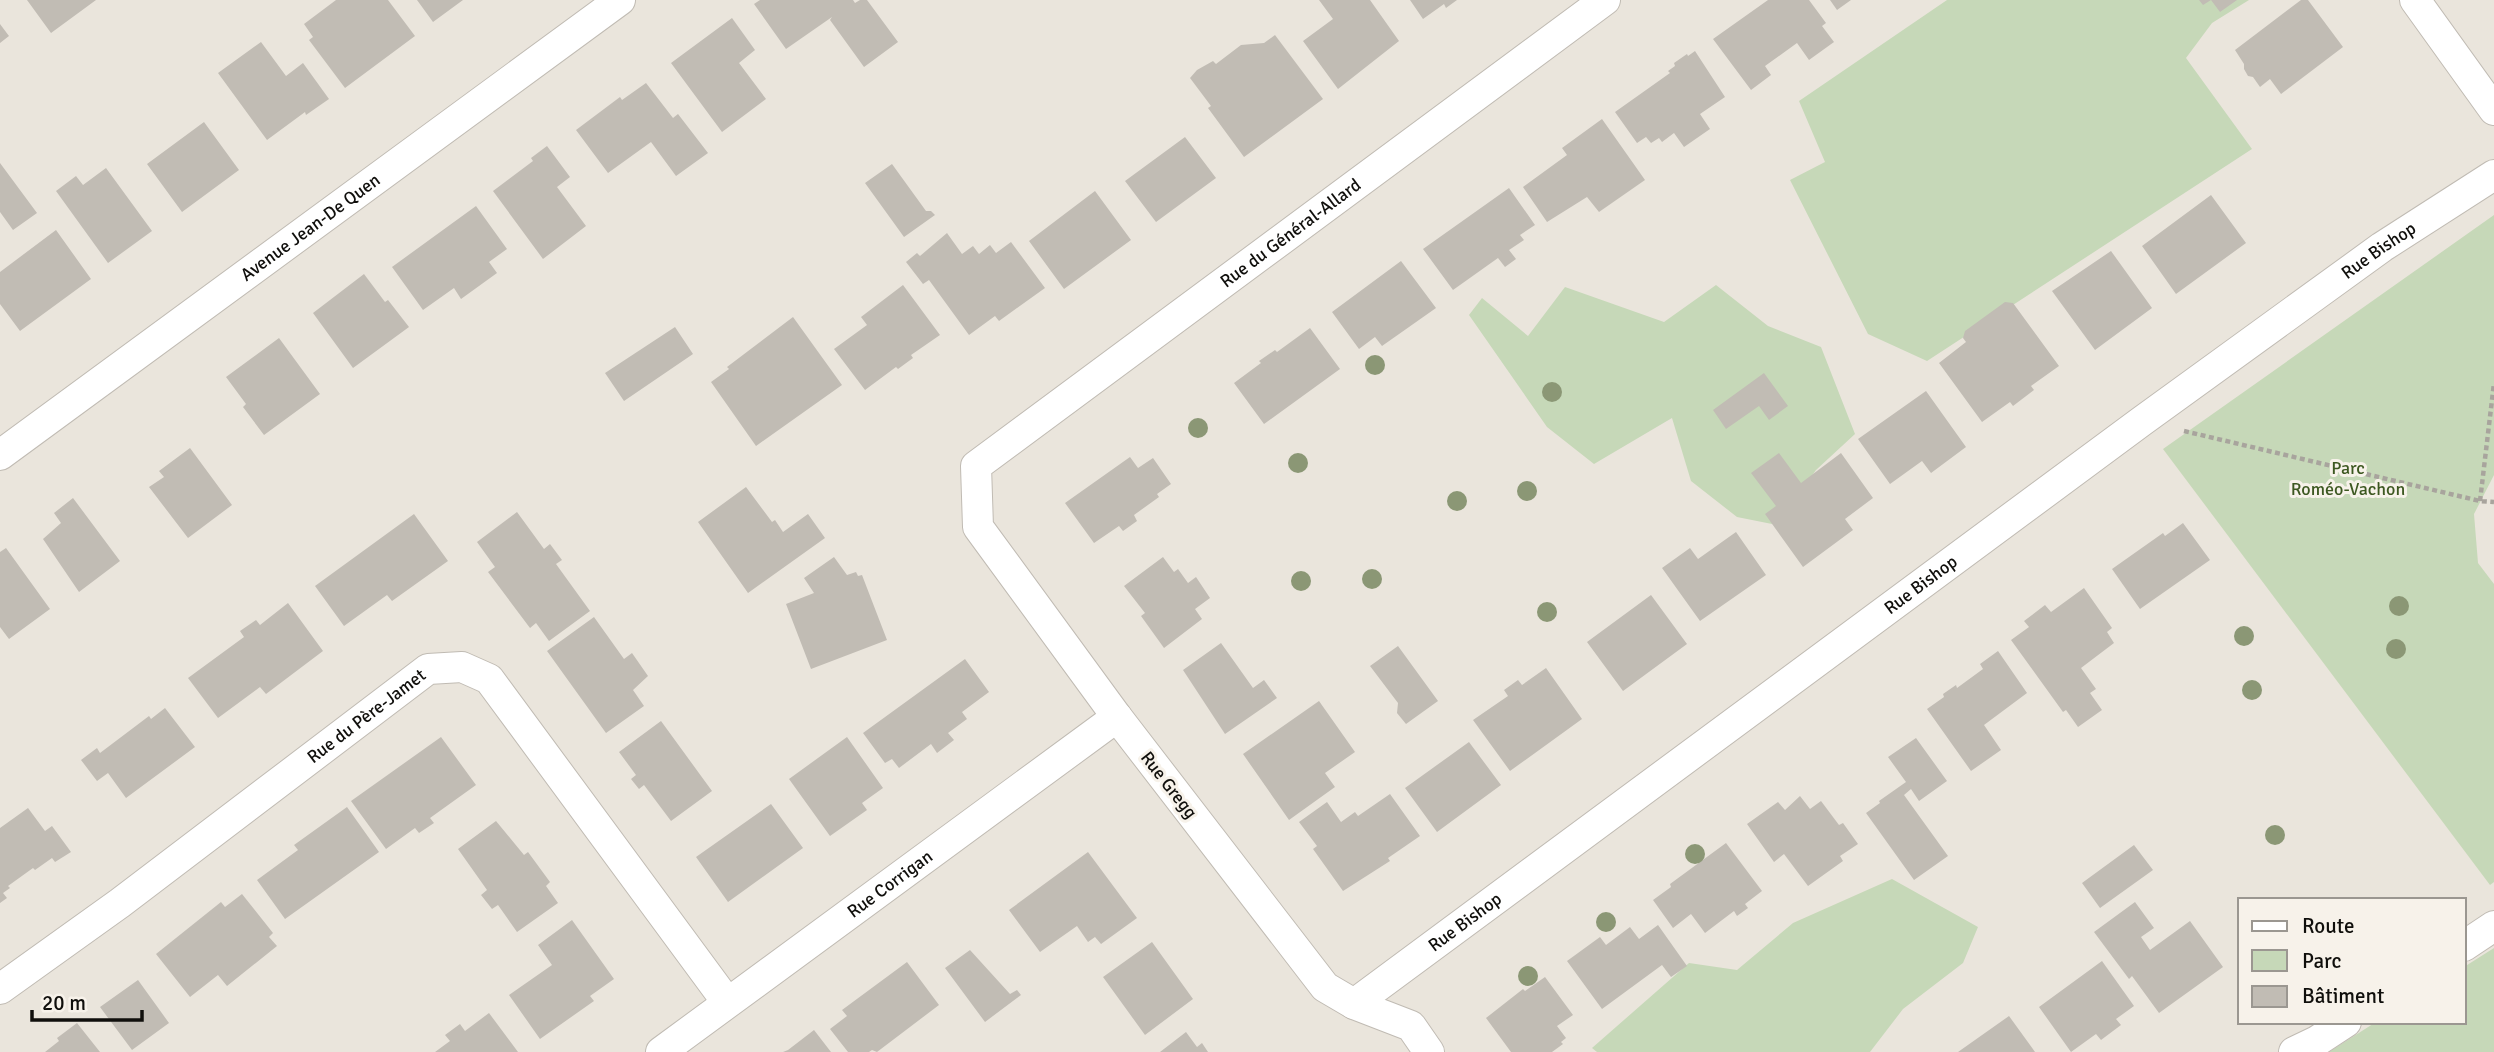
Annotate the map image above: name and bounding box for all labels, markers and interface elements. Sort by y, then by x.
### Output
street label: Avenue Jean-De Quen [236,169,385,286]
street label: Rue du Général-Allard [1216,174,1365,292]
street label: Rue Bishop [2337,217,2420,284]
park label: Parc Roméo-Vachon [2291,457,2405,500]
street label: Rue Bishop [1880,550,1962,619]
street label: Rue du Père-Jamet [303,664,430,768]
street label: Rue Gregg [1136,747,1202,823]
street label: Rue Corrigan [843,845,937,922]
street label: Rue Bishop [1424,888,1506,956]
legend [2238,898,2466,1024]
text: Route [2302,913,2354,939]
text: Parc [2302,948,2341,974]
scale bar [32,978,142,1022]
text: Bâtiment [2302,983,2384,1009]
text: 20 m [42,990,86,1016]

